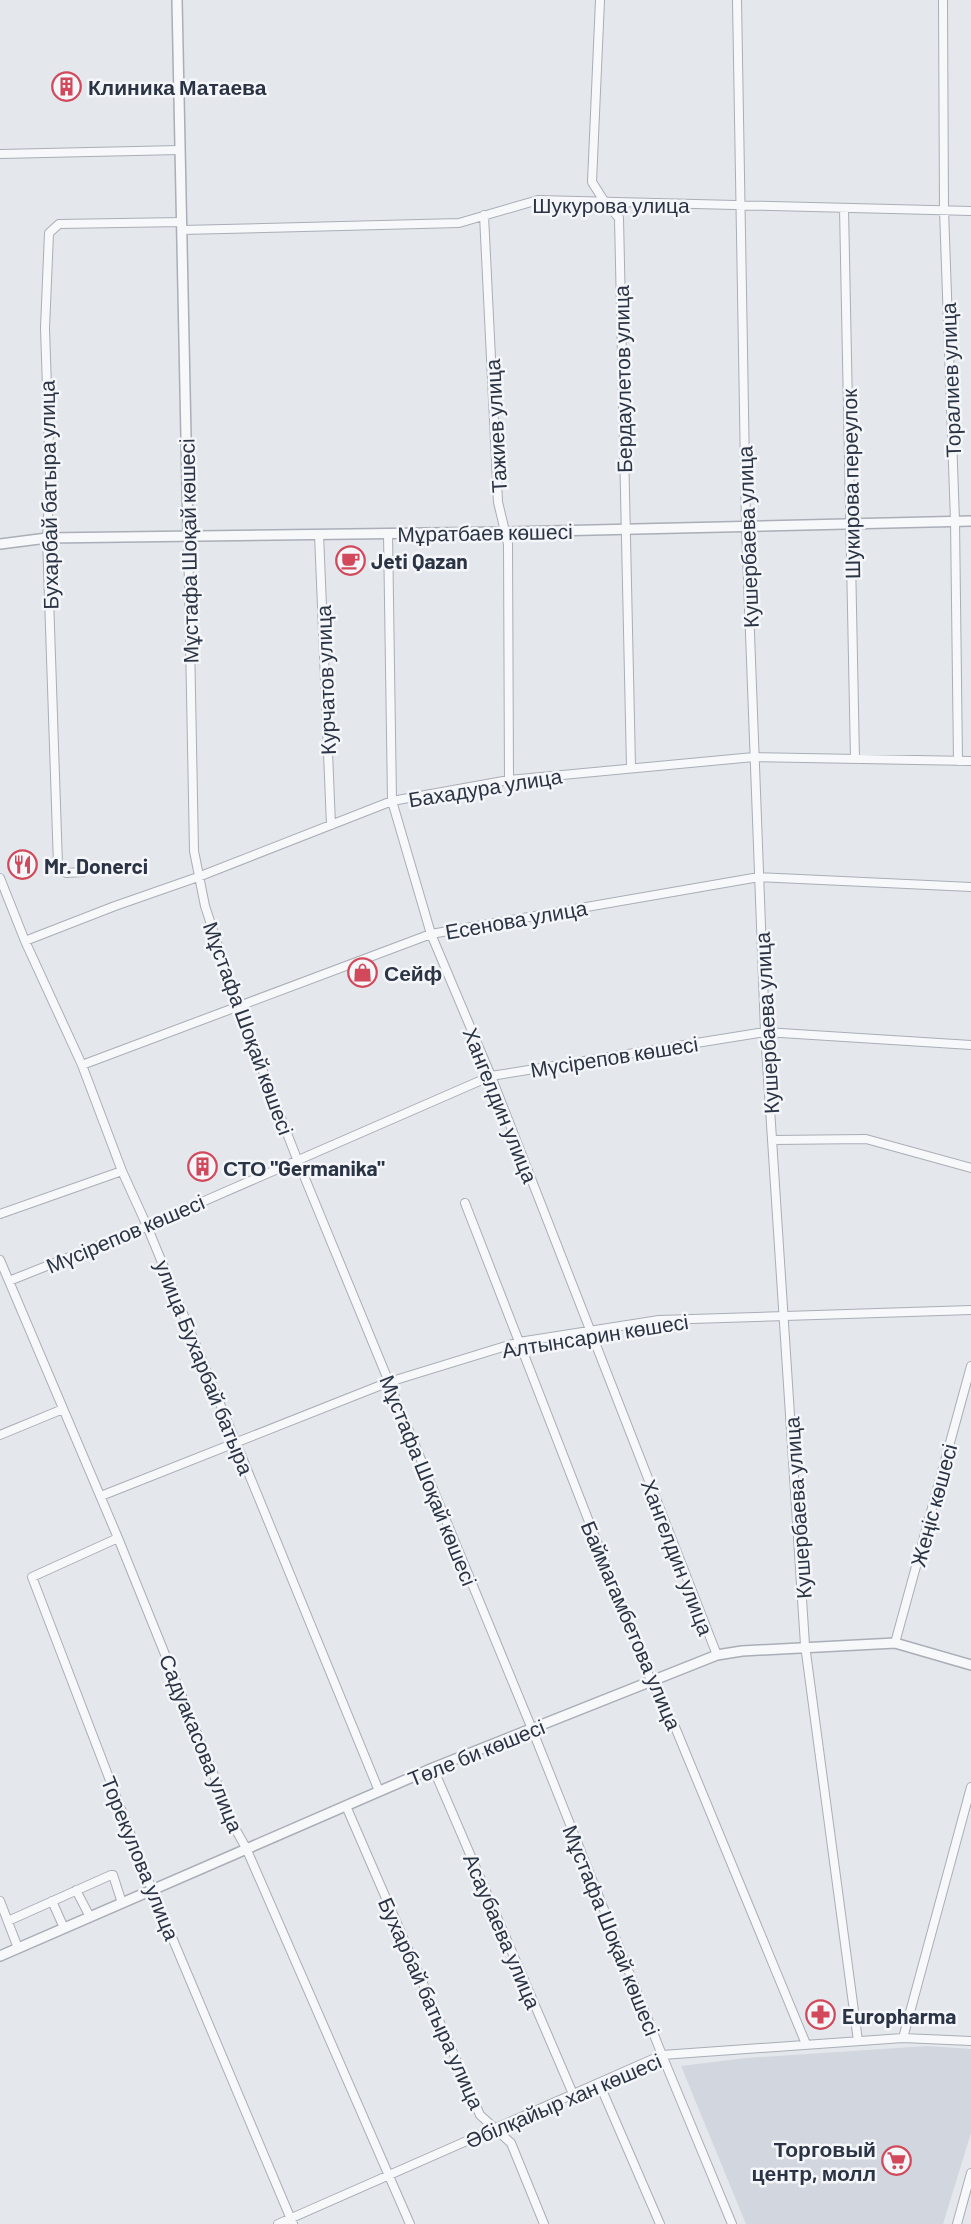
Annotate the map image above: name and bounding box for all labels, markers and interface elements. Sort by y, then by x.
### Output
building icon: Клиника Матаева [51,70,83,102]
place label: Клиника Матаева [88,74,267,99]
street label: Шукурова улица [532,192,690,217]
street label: Бердаулетов улица [608,285,636,473]
street label: Торалиев улица [935,302,965,458]
street label: Тажиев улица [479,358,511,494]
street label: Бухарбай батыра улица [33,380,62,610]
street label: Шукирова переулок [836,388,864,579]
street label: Мұстафа Шоқай көшесі [174,438,202,664]
street label: Кушербаева улица [731,445,763,629]
street label: Мұратбаев көшесі [397,518,573,546]
cafe icon: Jeti Qazan [334,544,366,576]
place label: Jeti Qazan [371,548,468,573]
street label: Курчатов улица [310,604,340,755]
street label: Бахадура улица [406,762,564,811]
restaurant icon: Mr. Donerci [7,849,39,881]
place label: Mr. Donerci [44,853,148,878]
street label: Есенова улица [443,894,589,944]
street label: Мұстафа Шоқай көшесі [199,918,299,1138]
street label: Кушербаева улица [749,931,783,1115]
shop icon: Сейф [347,956,379,988]
place label: Сейф [384,960,442,985]
street label: Хангелдин улица [458,1024,544,1187]
street label: Мүсірепов көшесі [528,1030,700,1082]
building icon: СТО "Germanika" [186,1151,218,1183]
place label: СТО "Germanika" [223,1155,385,1180]
street label: Мүсірепов көшесі [42,1188,208,1278]
street label: улица Бухарбай батыра [150,1256,260,1478]
street label: Алтынсарин көшесі [500,1308,690,1362]
street label: Мұстафа Шоқай көшесі [375,1371,483,1589]
street label: Кушербаева улица [778,1416,816,1600]
street label: Жеңіс көшесі [905,1441,961,1569]
street label: Хангелдин улица [637,1475,719,1639]
street label: Баймагамбетова улица [577,1517,688,1734]
street label: Садуакасова улица [155,1650,249,1836]
street label: Төле би көшесі [404,1713,548,1791]
street label: Торекулова улица [97,1772,185,1944]
street label: Мұстафа Шоқай көшесі [558,1821,666,2039]
street label: Асаубаева улица [459,1850,547,2013]
street label: Бухарбай батыра улица [374,1893,490,2113]
pharmacy icon: Europharma [805,1999,837,2031]
place label: Europharma [842,2003,956,2028]
street label: Әбілқайыр хан көшесі [461,2047,665,2153]
place label: Торговый центр, молл [752,2136,876,2185]
supermarket icon: Торговый центр, молл [881,2144,913,2176]

